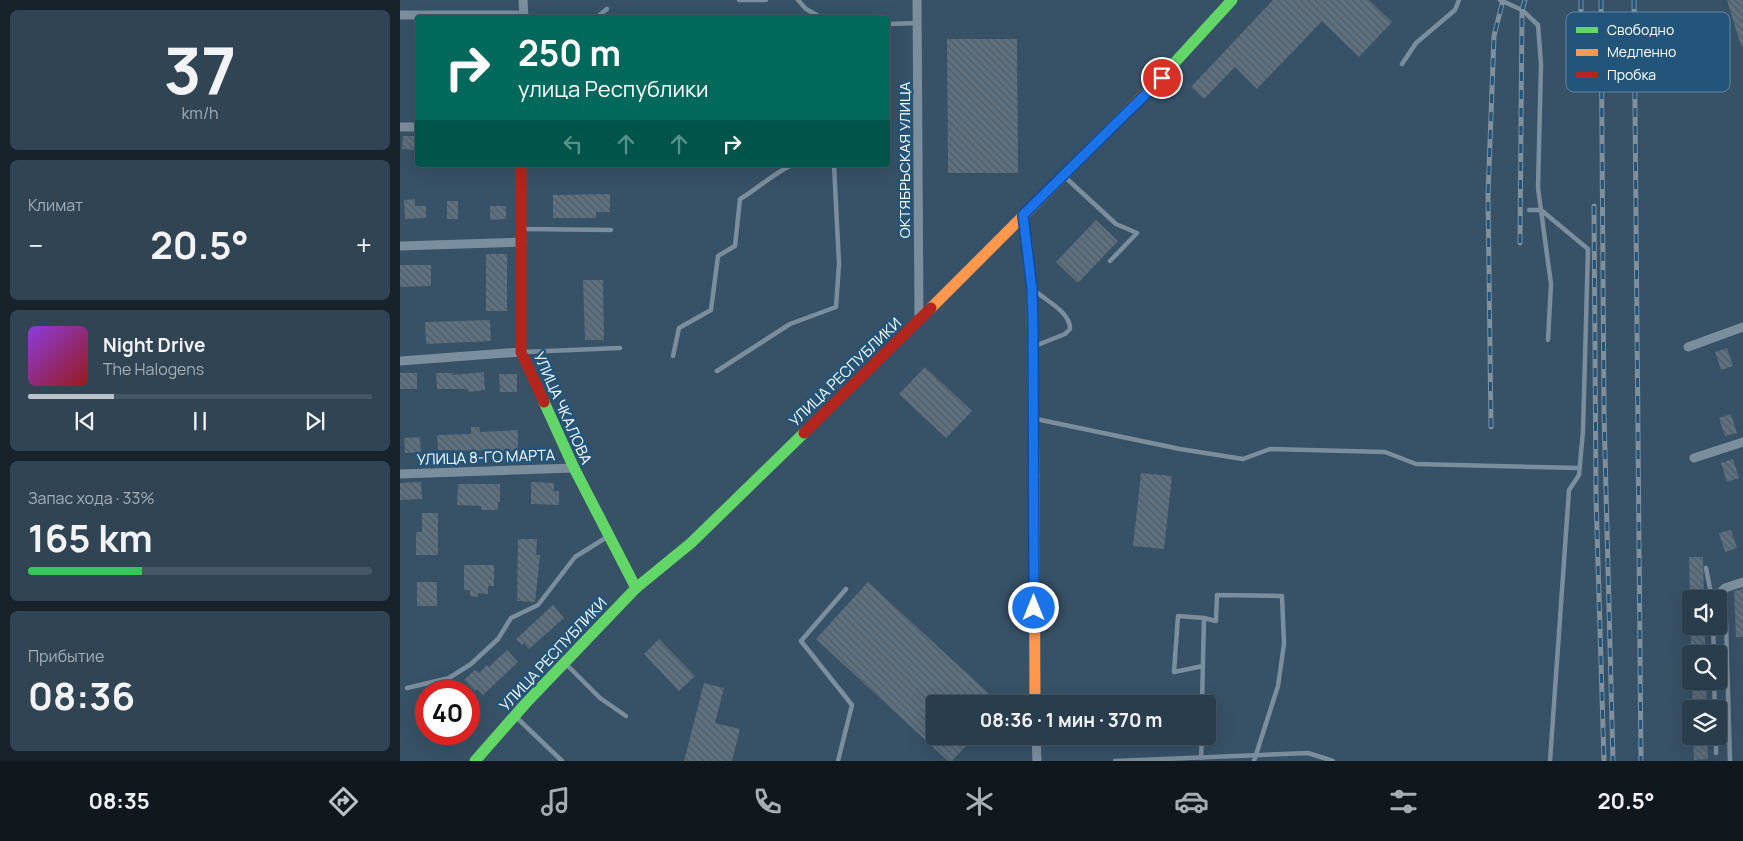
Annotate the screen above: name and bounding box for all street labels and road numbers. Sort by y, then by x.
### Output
street label: ОКТЯБРЬСКАЯ УЛИЦА [894,81,915,238]
street label: УЛИЦА РЕСПУБЛИКИ [784,313,906,431]
street label: УЛИЦА ЧКАЛОВА [529,348,597,468]
street label: УЛИЦА 8-ГО МАРТА [416,444,556,470]
street label: УЛИЦА РЕСПУБЛИКИ [495,592,611,716]

